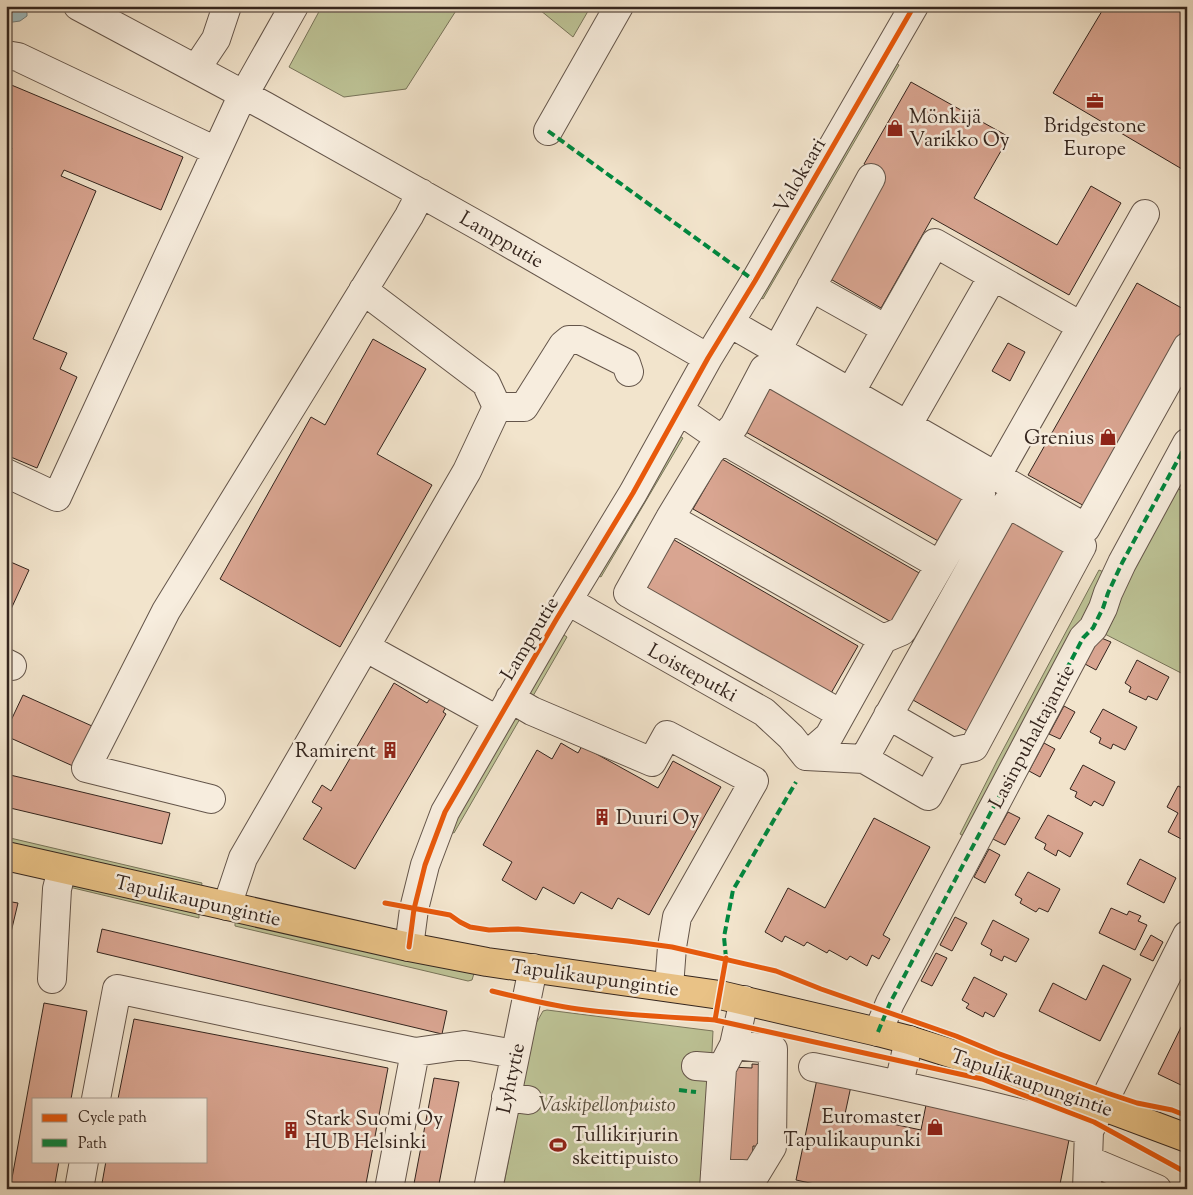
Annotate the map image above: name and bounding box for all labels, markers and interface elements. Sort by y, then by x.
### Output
office icon: Bridgestone Europe [1085,91,1105,111]
place label: Mönkijä Varikko Oy [909,104,1010,156]
place label: Bridgestone Europe [1044,113,1146,165]
shop icon: Mönkijä Varikko Oy [885,118,905,138]
street label: Valokaari [768,133,835,219]
street label: Lampputie [453,205,548,277]
place label: Grenius [1024,425,1094,454]
shop icon: Grenius [1098,427,1118,447]
street label: Lampputie [495,592,567,687]
street label: Loisteputki [642,638,742,711]
street label: Lasinpuhaltajantie [983,660,1083,814]
place label: Ramirent [295,738,376,767]
building icon: Ramirent [380,740,400,760]
place label: Duuri Oy [616,805,699,834]
building icon: Duuri Oy [592,807,612,827]
street label: Tapulikaupungintie [112,869,283,936]
street label: Tapulikaupungintie [509,953,681,1006]
street label: Lyhtytie [491,1041,534,1116]
street label: Tapulikaupungintie [946,1043,1116,1126]
park label: Vaskipellonpuisto [538,1092,676,1121]
legend [32,1098,208,1162]
place label: Euromaster Tapulikaupunki [783,1104,921,1156]
place label: Stark Suomi Oy HUB Helsinki [305,1106,443,1158]
text: Cycle path [78,1108,147,1129]
shop icon: Euromaster Tapulikaupunki [925,1117,945,1137]
building icon: Stark Suomi Oy HUB Helsinki [281,1120,301,1140]
place label: Tullikirjurin skeittipuisto [572,1122,679,1174]
text: Path [78,1134,107,1155]
sports icon: Tullikirjurin skeittipuisto [548,1135,568,1155]

